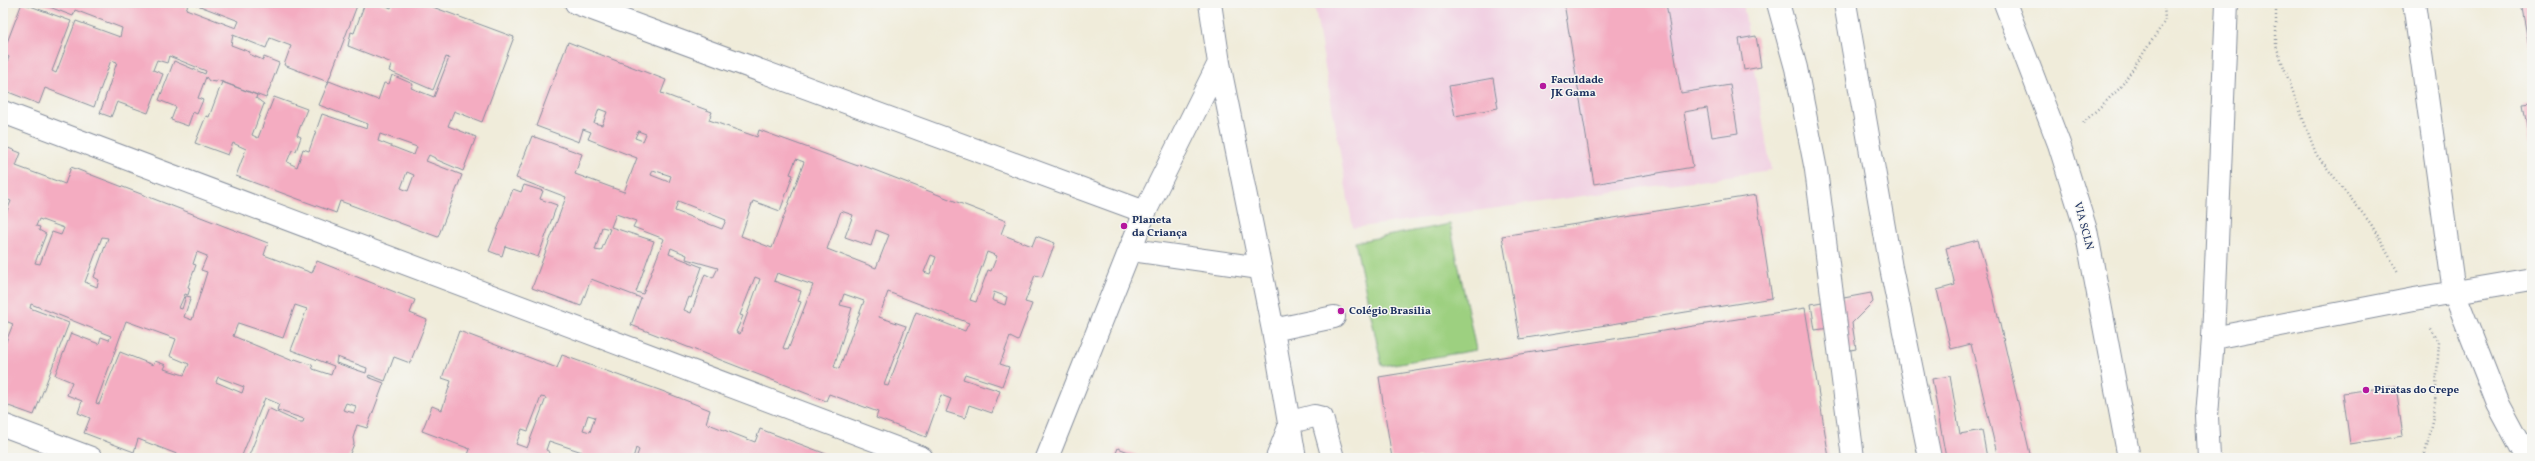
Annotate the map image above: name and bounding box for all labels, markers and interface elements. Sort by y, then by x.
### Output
place label: Faculdade JK Gama [1550,73,1604,101]
marker: Faculdade JK Gama [1538,81,1548,91]
street label: VIA SCLN [2069,200,2097,252]
place label: Planeta da Criança [1132,213,1187,241]
marker: Planeta da Criança [1119,221,1129,231]
place label: Colégio Brasilia [1349,304,1431,319]
marker: Colégio Brasilia [1336,306,1346,316]
place label: Piratas do Crepe [2374,383,2459,398]
marker: Piratas do Crepe [2361,385,2371,395]

